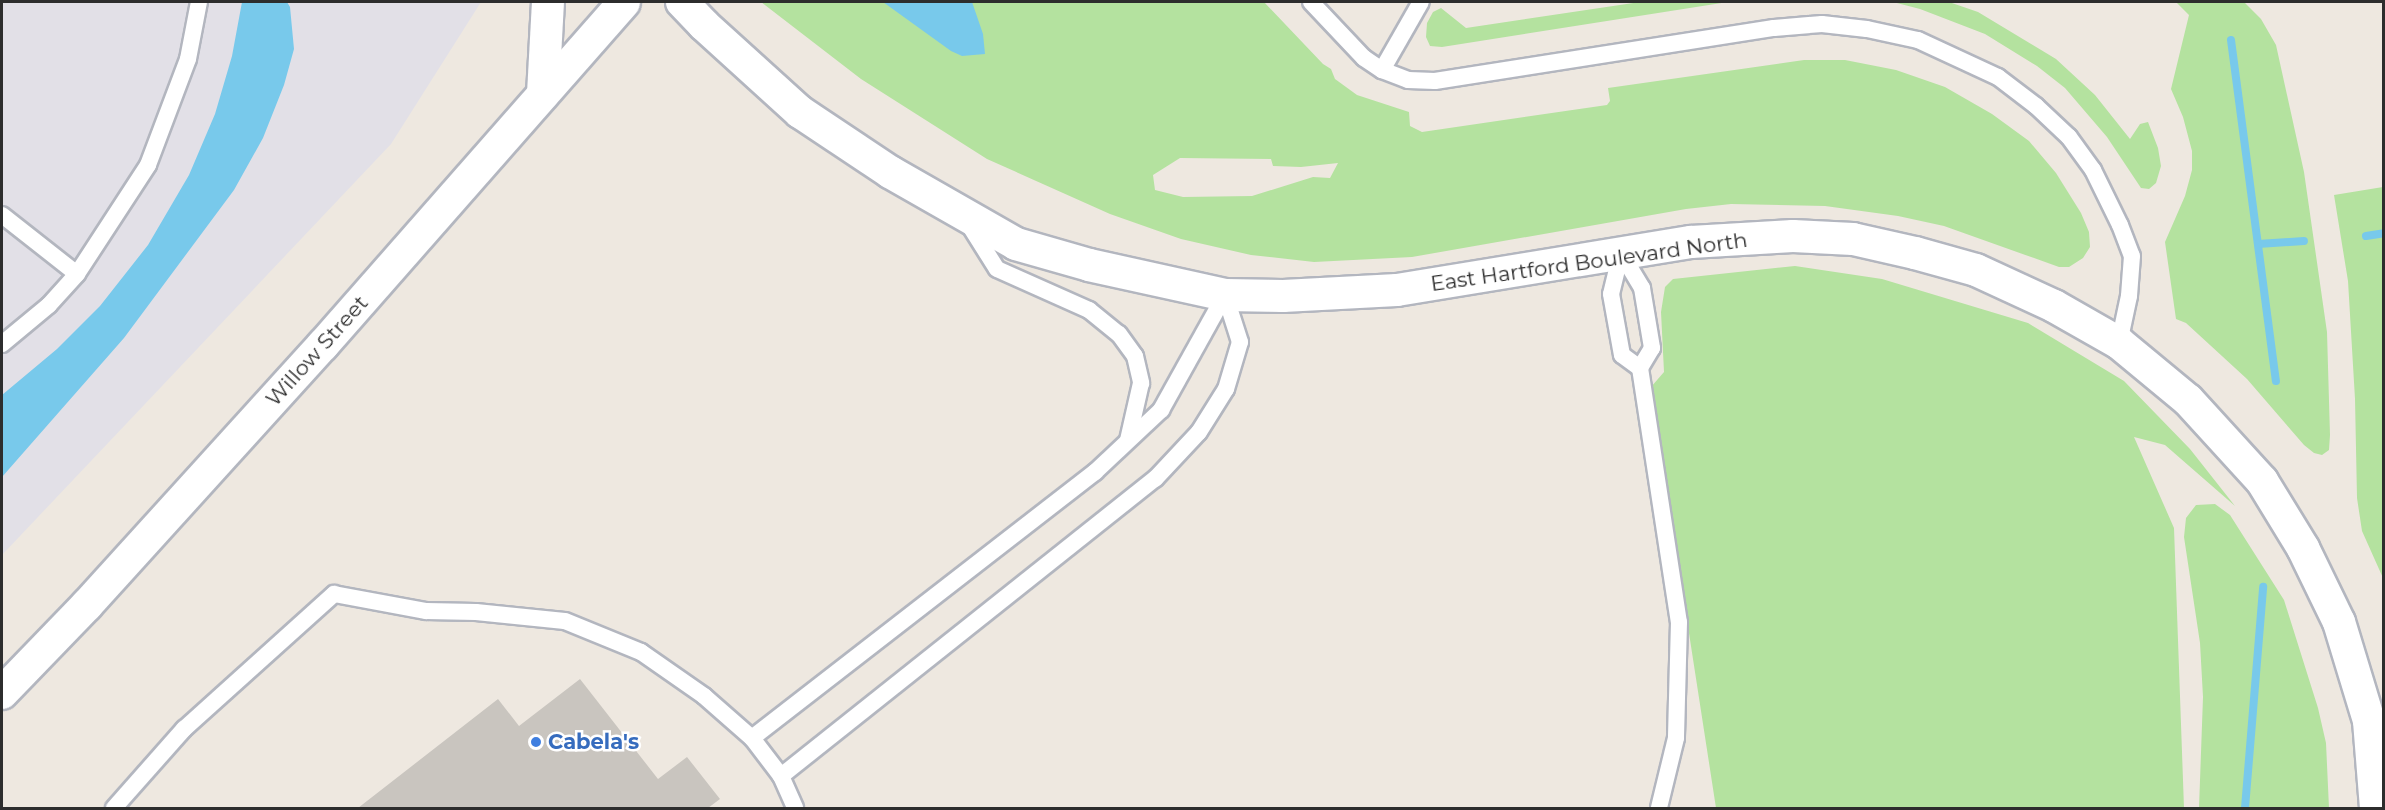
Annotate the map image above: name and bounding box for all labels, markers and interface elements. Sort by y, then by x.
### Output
street label: East Hartford Boulevard North [1429,227,1749,297]
street label: Willow Street [261,290,373,412]
place label: Cabela's [548,729,639,755]
marker: Cabela's [529,735,543,749]

